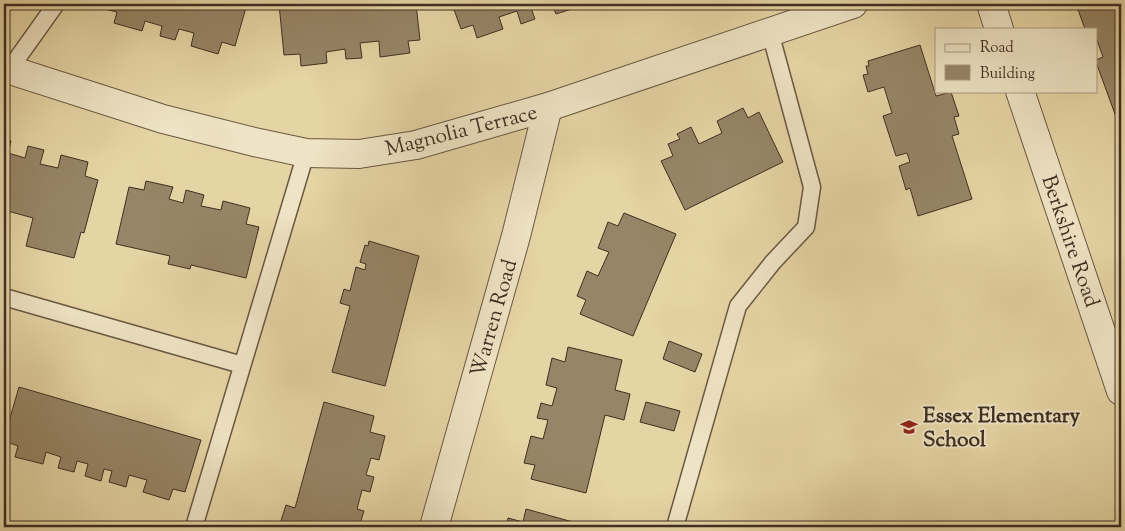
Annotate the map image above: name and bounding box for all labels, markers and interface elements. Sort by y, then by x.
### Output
legend [935,28,1098,92]
text: Road [980,38,1014,59]
text: Building [980,64,1035,85]
street label: Magnolia Terrace [382,99,541,165]
street label: Berkshire Road [1032,172,1106,312]
street label: Warren Road [464,256,526,381]
place label: Essex Elementary School [923,402,1080,456]
school or university icon: Essex Elementary School [899,417,919,437]

